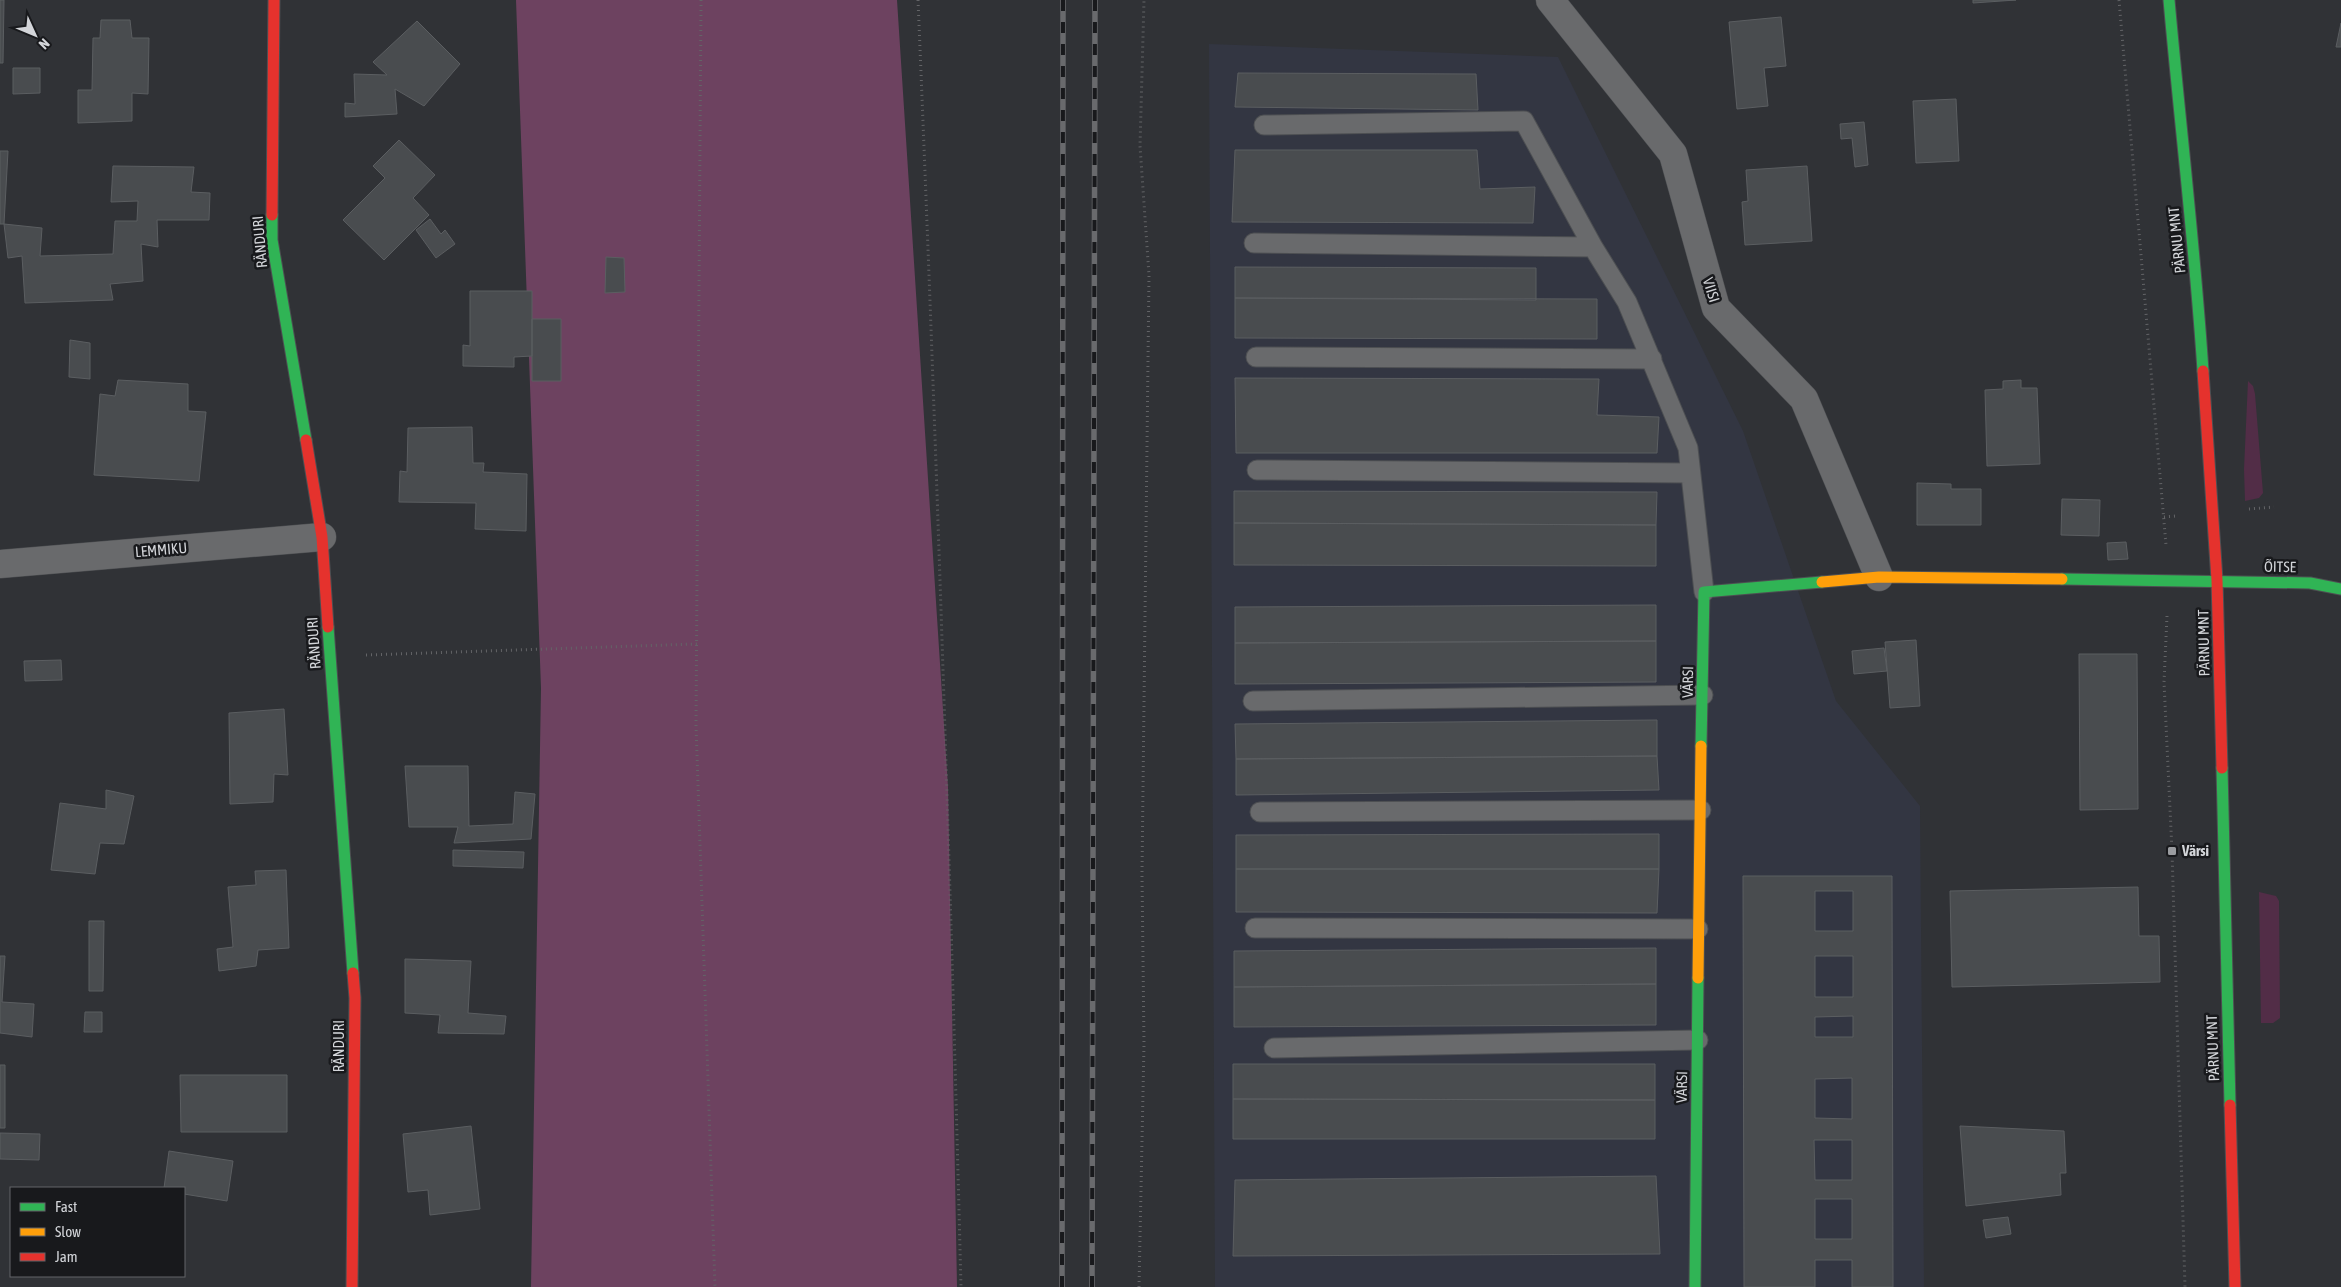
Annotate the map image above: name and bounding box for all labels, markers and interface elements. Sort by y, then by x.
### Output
north arrow [10,10,60,60]
text: N [36,36,53,53]
street label: PÄRNU MNT [2165,206,2188,274]
street label: RÄNDURI [249,215,270,269]
street label: VIISI [1700,275,1723,304]
street label: LEMMIKU [134,539,188,560]
street label: ÕITSE [2264,558,2297,575]
street label: PÄRNU MNT [2194,609,2213,677]
street label: RÄNDURI [303,616,324,670]
street label: VÄRSI [1679,666,1696,698]
place label: Värsi [2181,842,2209,859]
marker: Värsi [2166,845,2178,857]
street label: PÄRNU MNT [2203,1014,2222,1082]
street label: RÄNDURI [330,1020,347,1072]
street label: VÄRSI [1673,1071,1690,1103]
legend [10,1187,185,1277]
text: Fast [55,1198,77,1215]
text: Slow [55,1223,81,1240]
text: Jam [55,1248,78,1265]

